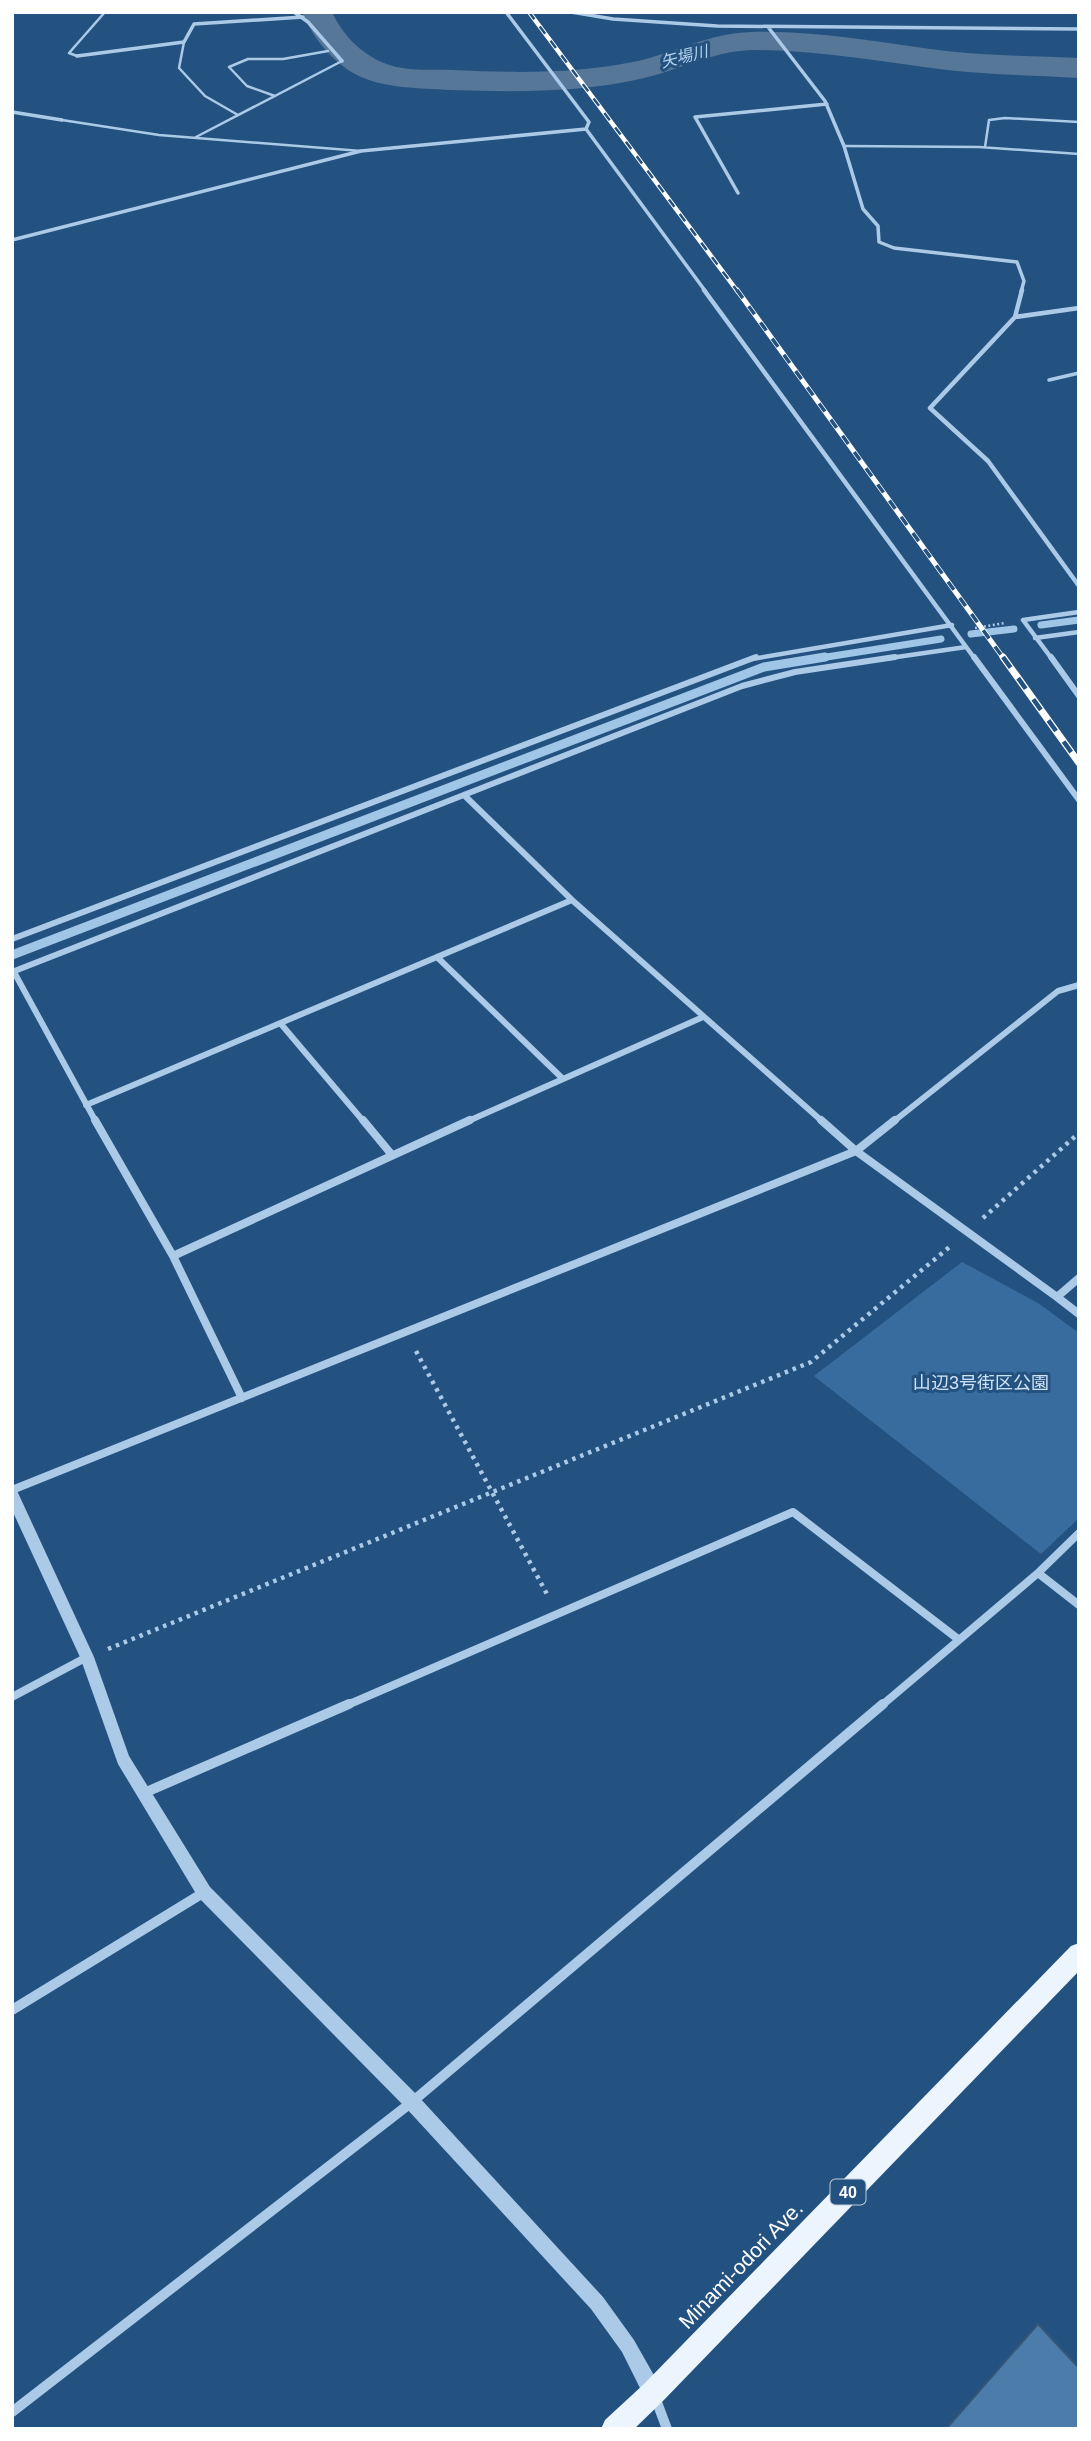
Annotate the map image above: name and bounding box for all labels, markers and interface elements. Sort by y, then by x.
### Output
water label: 矢場川 [659,42,711,71]
park label: 山辺3号街区公園 [913,1373,1049,1393]
road number: 40 [830,2180,866,2204]
street label: Minami-odori Ave. [674,2196,807,2333]

